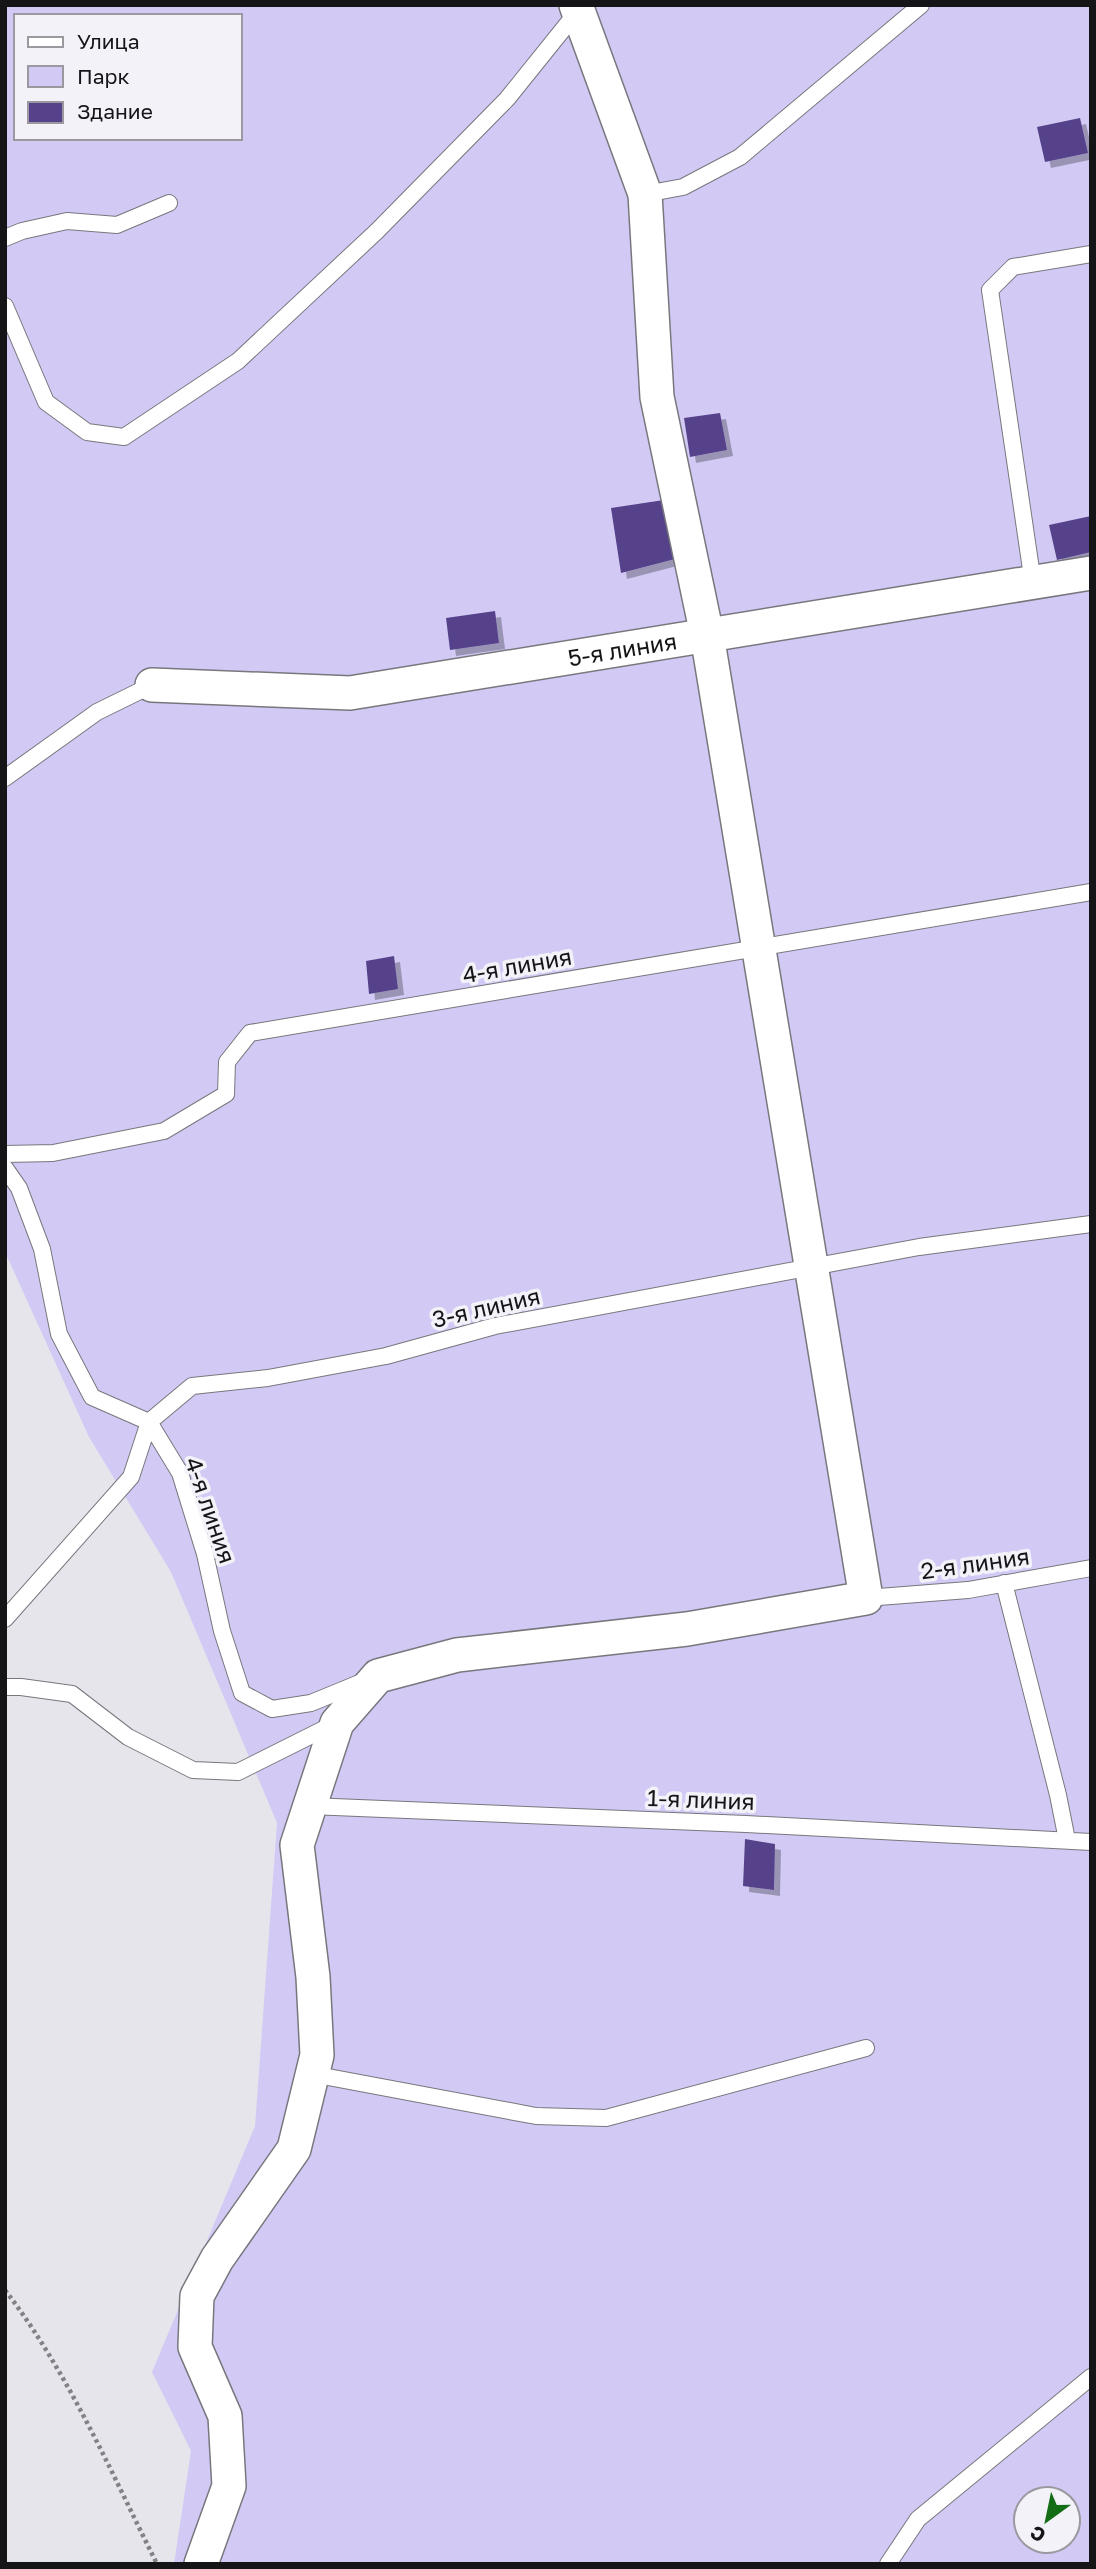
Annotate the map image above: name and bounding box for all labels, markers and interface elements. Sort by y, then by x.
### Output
legend [14,14,242,140]
text: Улица [77,28,140,54]
text: Парк [77,63,130,89]
text: Здание [77,98,153,124]
street label: 5-я линия [566,626,679,671]
street label: 4-я линия [460,942,574,988]
street label: 3-я линия [429,1281,543,1333]
street label: 4-я линия [180,1453,242,1567]
street label: 2-я линия [919,1542,1031,1584]
street label: 1-я линия [647,1783,755,1815]
north arrow [1012,2485,1082,2555]
text: С [1026,2521,1049,2548]

